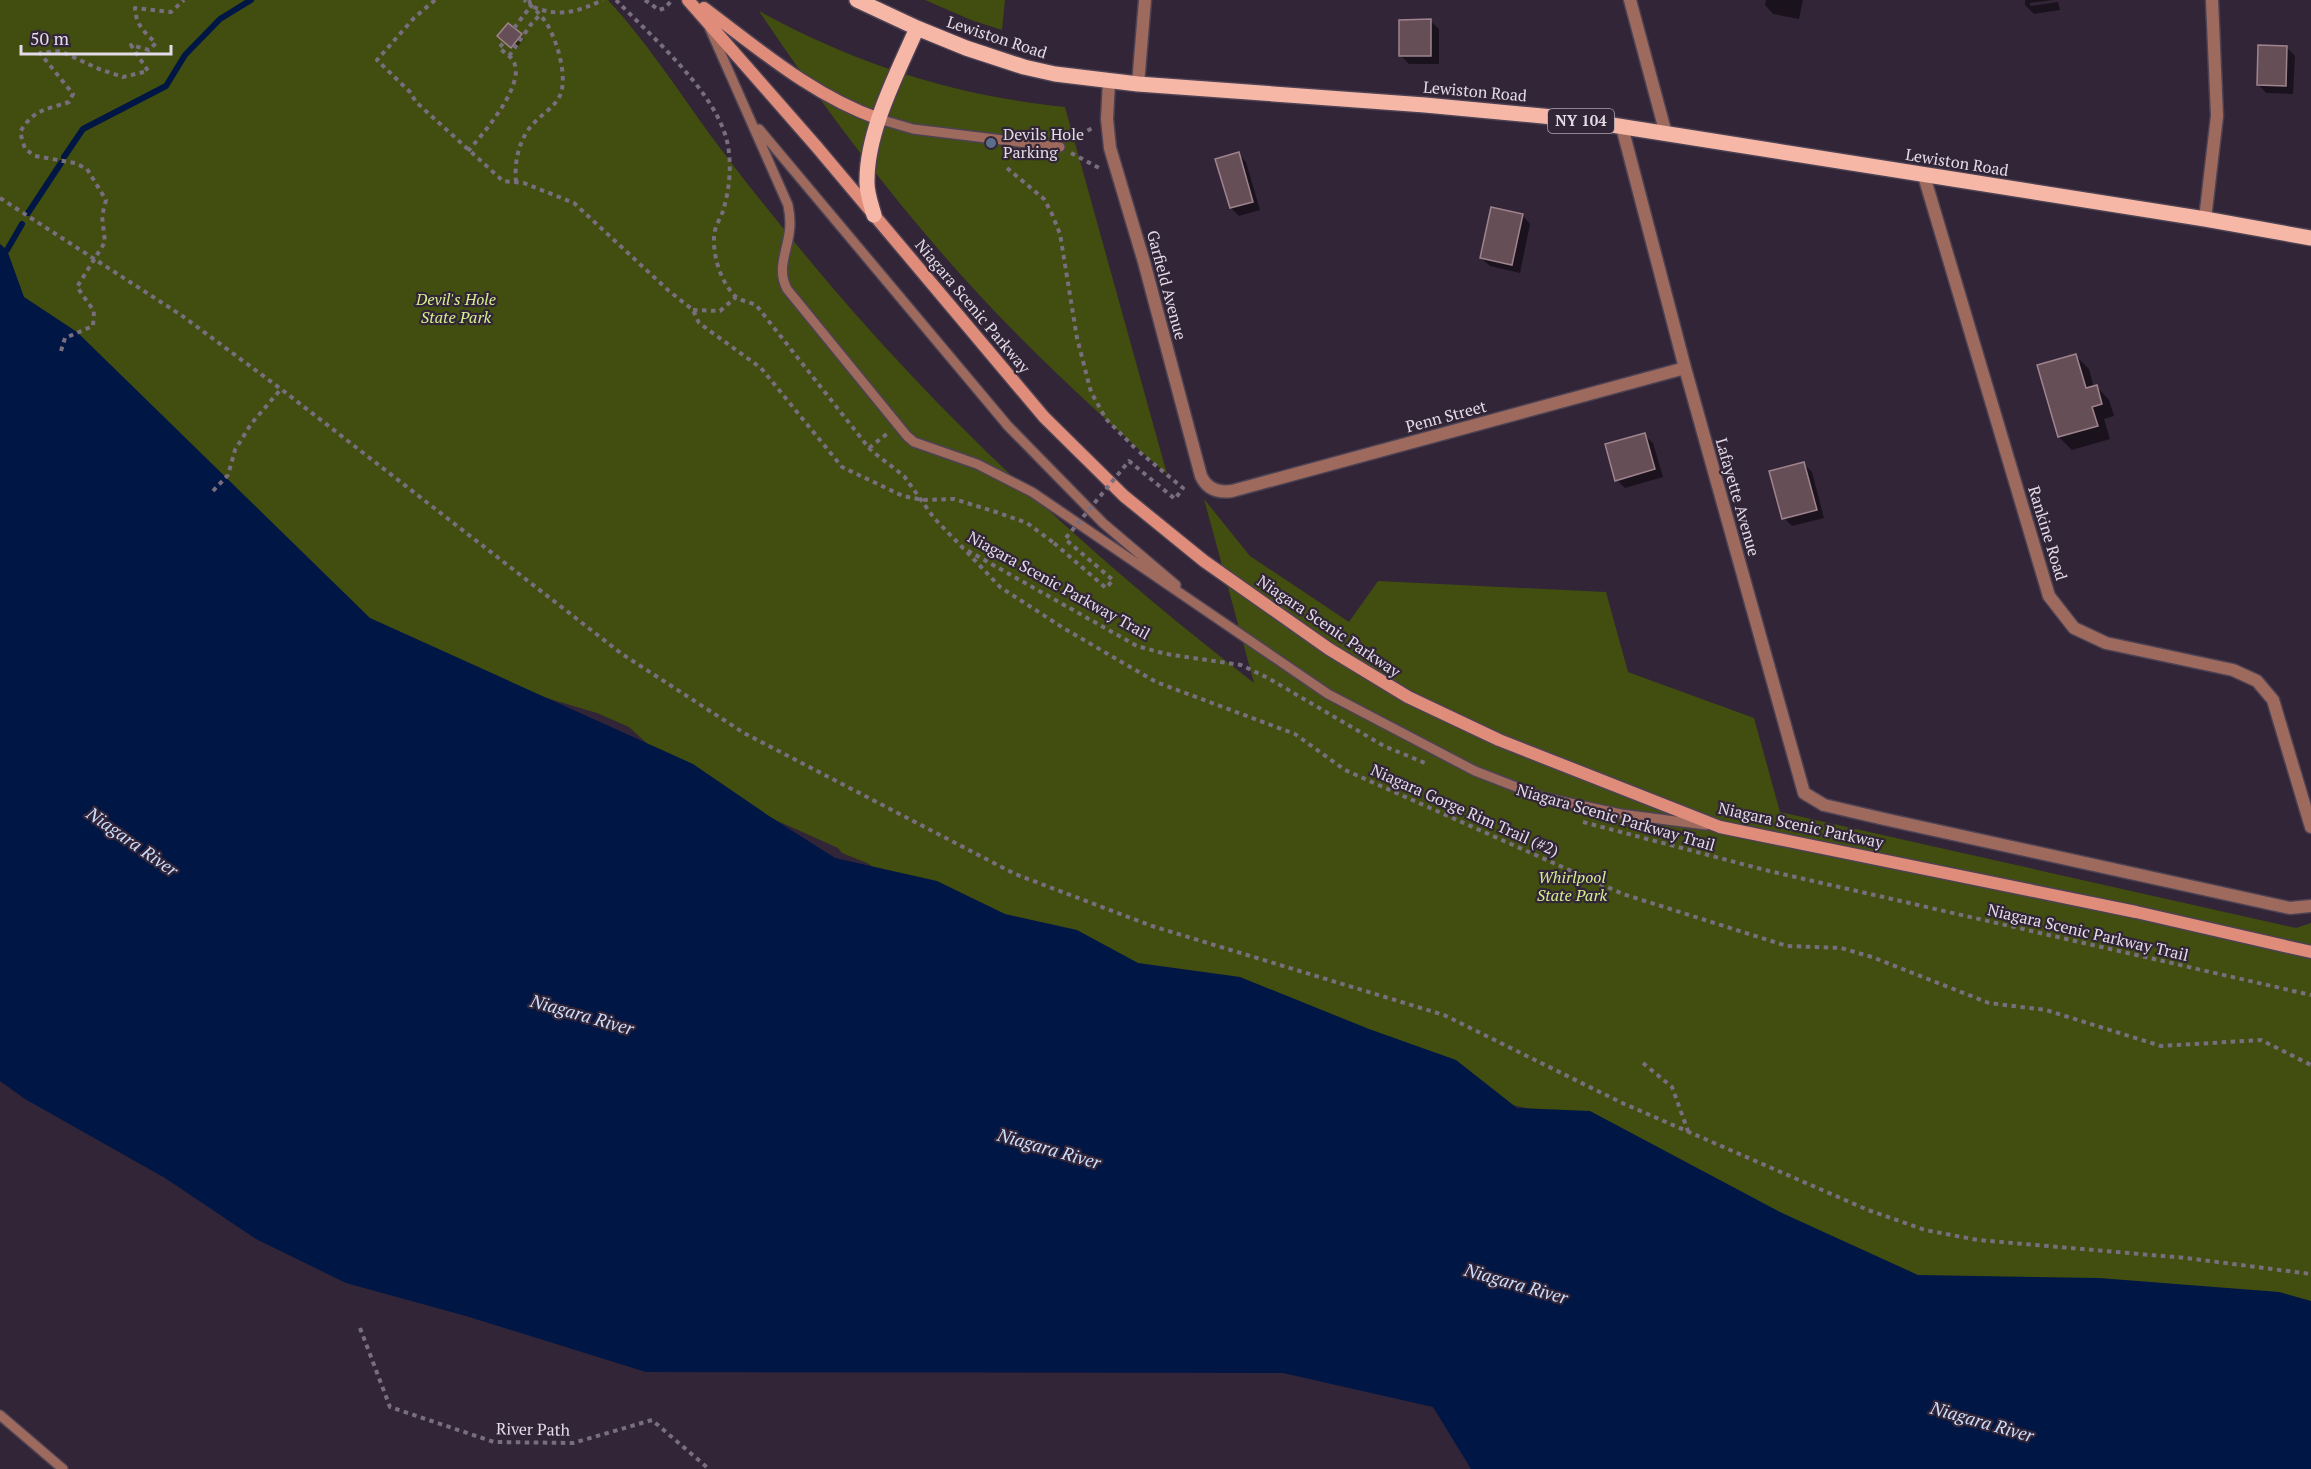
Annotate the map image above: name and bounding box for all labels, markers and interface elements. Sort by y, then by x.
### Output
street label: Lewiston Road [944,10,1050,64]
scale bar [21,18,171,56]
text: 50 m [30,26,70,50]
street label: Lewiston Road [1422,76,1528,107]
road number: NY 104 [1548,109,1614,133]
place label: Devils Hole Parking [1003,123,1084,163]
marker: Devils Hole Parking [984,136,998,150]
street label: Lewiston Road [1904,143,2010,181]
street label: Garfield Avenue [1142,228,1192,342]
street label: Niagara Scenic Parkway [910,234,1036,378]
park label: Devil's Hole State Park [415,288,496,328]
street label: Penn Street [1403,395,1489,437]
street label: Lafayette Avenue [1711,435,1765,559]
street label: Rankine Road [2023,483,2073,583]
street label: Niagara Scenic Parkway Trail [964,526,1154,645]
street label: Niagara Scenic Parkway [1253,570,1406,683]
street label: Niagara Gorge Rim Trail (#2) [1368,759,1562,861]
street label: Niagara Scenic Parkway Trail [1514,778,1718,856]
street label: Niagara Scenic Parkway [1716,797,1887,853]
water label: Niagara River [81,800,184,882]
park label: Whirlpool State Park [1537,866,1608,906]
street label: Niagara Scenic Parkway Trail [1985,898,2191,966]
water label: Niagara River [527,988,638,1041]
water label: Niagara River [994,1122,1105,1175]
water label: Niagara River [1461,1257,1572,1310]
water label: Niagara River [1927,1395,2038,1448]
street label: River Path [496,1417,571,1441]

